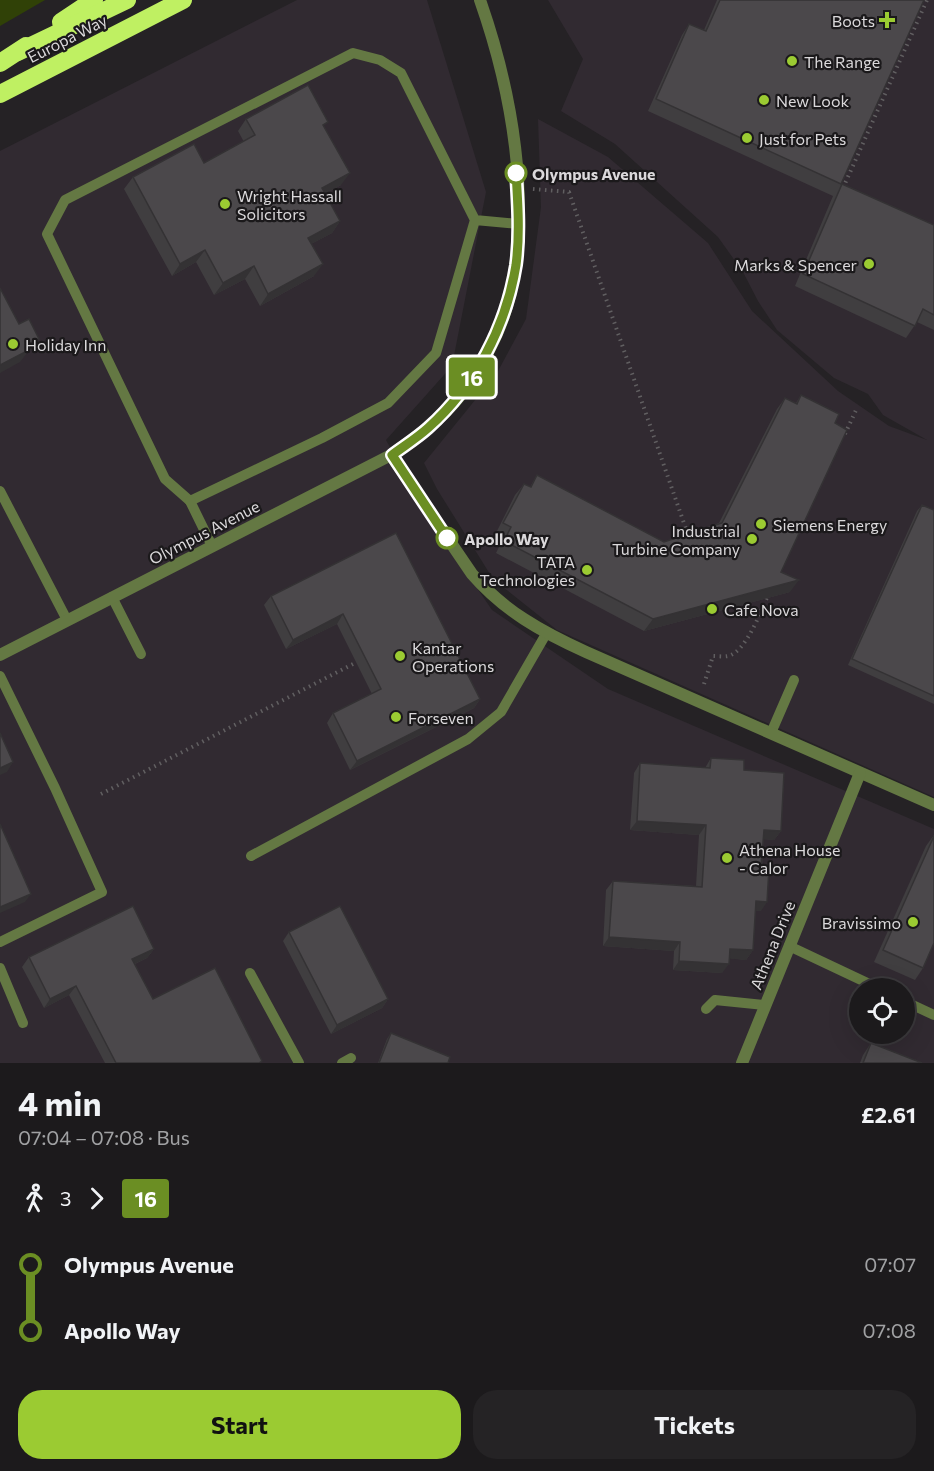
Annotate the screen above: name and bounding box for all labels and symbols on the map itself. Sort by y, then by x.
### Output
street label: Europa Way [24,10,110,66]
place label: Boots [832,11,875,30]
marker: Boots [880,13,894,27]
place label: The Range [804,52,880,71]
marker: The Range [785,54,799,68]
place label: New Look [776,91,849,110]
marker: New Look [757,93,771,107]
place label: Just for Pets [759,129,846,148]
marker: Just for Pets [740,131,754,145]
marker: Olympus Avenue [505,162,527,184]
place label: Olympus Avenue [532,164,656,183]
place label: Wright Hassall Solicitors [237,186,342,223]
marker: Wright Hassall Solicitors [218,197,232,211]
place label: Marks & Spencer [734,255,858,274]
marker: Marks & Spencer [862,257,876,271]
place label: Holiday Inn [25,335,106,354]
marker: Holiday Inn [6,337,20,351]
line badge: 16 [445,358,499,397]
street label: Olympus Avenue [146,496,262,568]
place label: Siemens Energy [773,515,887,534]
marker: Siemens Energy [754,517,768,531]
place label: Industrial Turbine Company [612,521,740,558]
marker: Apollo Way [436,527,458,549]
place label: Apollo Way [464,529,549,548]
marker: Industrial Turbine Company [745,532,759,546]
place label: TATA Technologies [480,552,575,589]
marker: TATA Technologies [580,563,594,577]
place label: Cafe Nova [724,600,799,619]
marker: Cafe Nova [705,602,719,616]
place label: Kantar Operations [412,638,494,675]
marker: Kantar Operations [393,649,407,663]
place label: Forseven [408,708,474,727]
marker: Forseven [389,710,403,724]
place label: Athena House - Calor [739,840,840,877]
marker: Athena House - Calor [720,851,734,865]
street label: Athena Drive [746,898,798,992]
place label: Bravissimo [822,913,901,932]
marker: Bravissimo [906,915,920,929]

